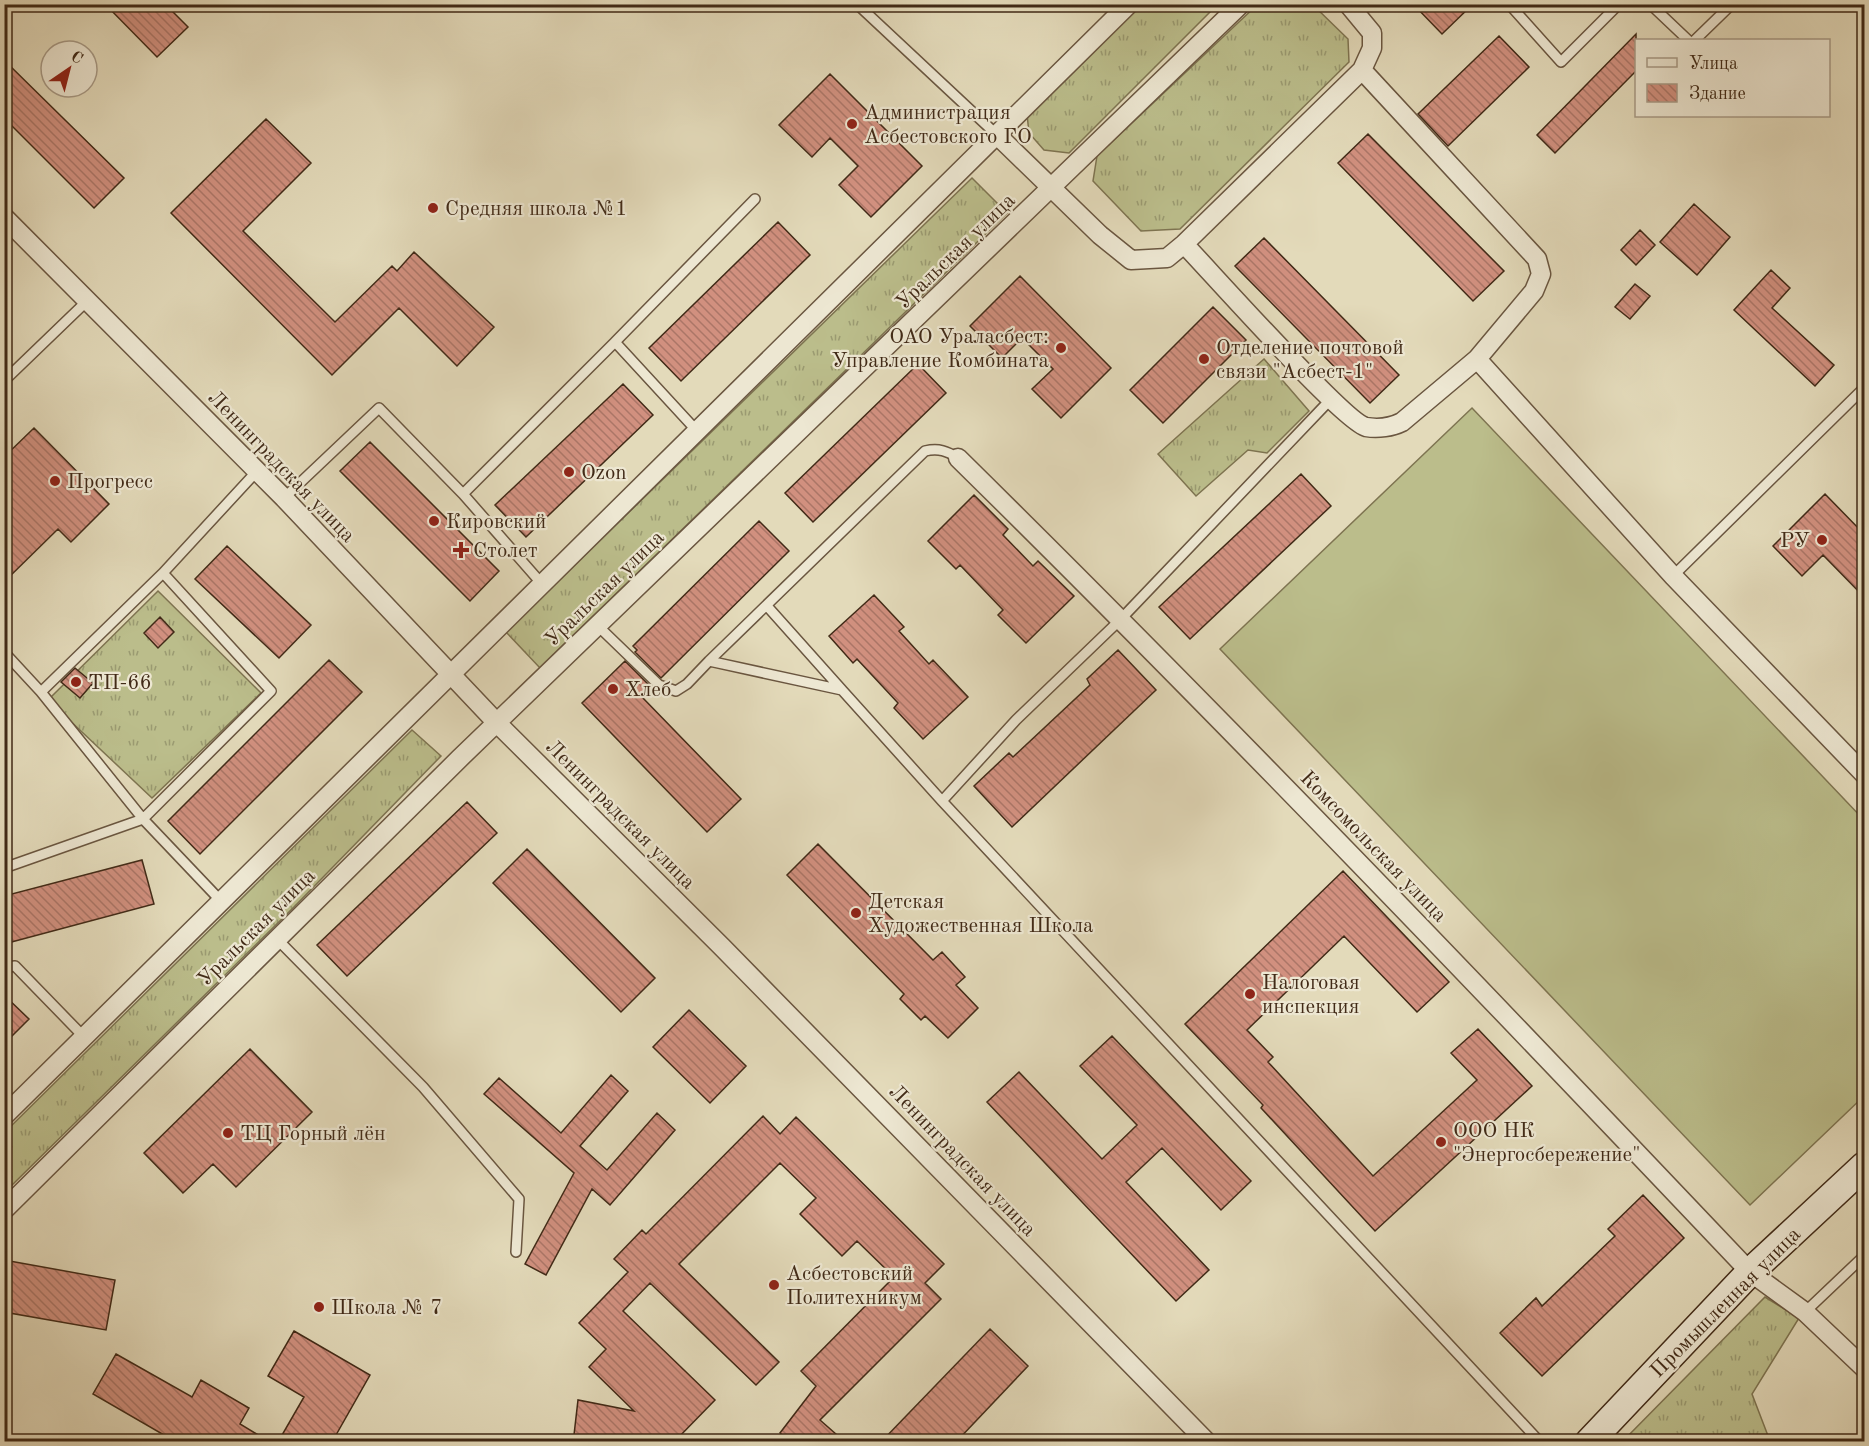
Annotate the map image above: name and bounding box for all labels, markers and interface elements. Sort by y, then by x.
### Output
north arrow [39,39,99,99]
legend [1635,39,1830,117]
text: С [68,49,85,68]
text: Улица [1689,55,1738,73]
text: Здание [1689,85,1746,103]
place label: Администрация Асбестовского ГО [864,103,1032,148]
marker: Администрация Асбестовского ГО [845,117,859,131]
street label: Уральская улица [892,190,1020,314]
place label: Средняя школа №1 [445,199,628,220]
marker: Средняя школа №1 [426,201,440,215]
place label: ОАО Ураласбест: Управление Комбината [832,327,1049,372]
place label: Отделение почтовой связи "Асбест-1" [1216,338,1404,383]
marker: ОАО Ураласбест: Управление Комбината [1054,341,1068,355]
marker: Отделение почтовой связи "Асбест-1" [1197,352,1211,366]
street label: Ленинградская улица [203,387,358,547]
place label: Ozon [581,463,627,484]
marker: Ozon [562,465,576,479]
place label: Прогресс [67,472,153,493]
marker: Прогресс [48,474,62,488]
place label: Кировский [446,512,546,533]
marker: Кировский [427,514,441,528]
street label: Уральская улица [541,527,669,651]
place label: РУ [1780,531,1810,552]
marker: РУ [1815,533,1829,547]
place label: Столет [473,541,538,562]
marker: Столет [454,543,468,557]
place label: ТП-66 [88,673,152,694]
marker: ТП-66 [69,675,83,689]
place label: Хлеб [625,680,671,701]
marker: Хлеб [606,682,620,696]
street label: Ленинградская улица [541,736,699,894]
street label: Комсомольская улица [1296,768,1450,927]
street label: Уральская улица [194,865,320,991]
place label: Детская Художественная Школа [868,892,1093,937]
marker: Детская Художественная Школа [849,906,863,920]
place label: Налоговая инспекция [1262,973,1360,1018]
marker: Налоговая инспекция [1243,987,1257,1001]
street label: Ленинградская улица [884,1081,1039,1241]
place label: ООО НК "Энергосбережение" [1453,1121,1641,1166]
place label: ТЦ Горный лён [240,1124,385,1145]
marker: ТЦ Горный лён [221,1126,235,1140]
marker: ООО НК "Энергосбережение" [1434,1135,1448,1149]
street label: Промышленная улица [1647,1224,1805,1382]
place label: Асбестовский Политехникум [786,1264,922,1309]
marker: Асбестовский Политехникум [767,1278,781,1292]
place label: Школа № 7 [331,1298,442,1319]
marker: Школа № 7 [312,1300,326,1314]

